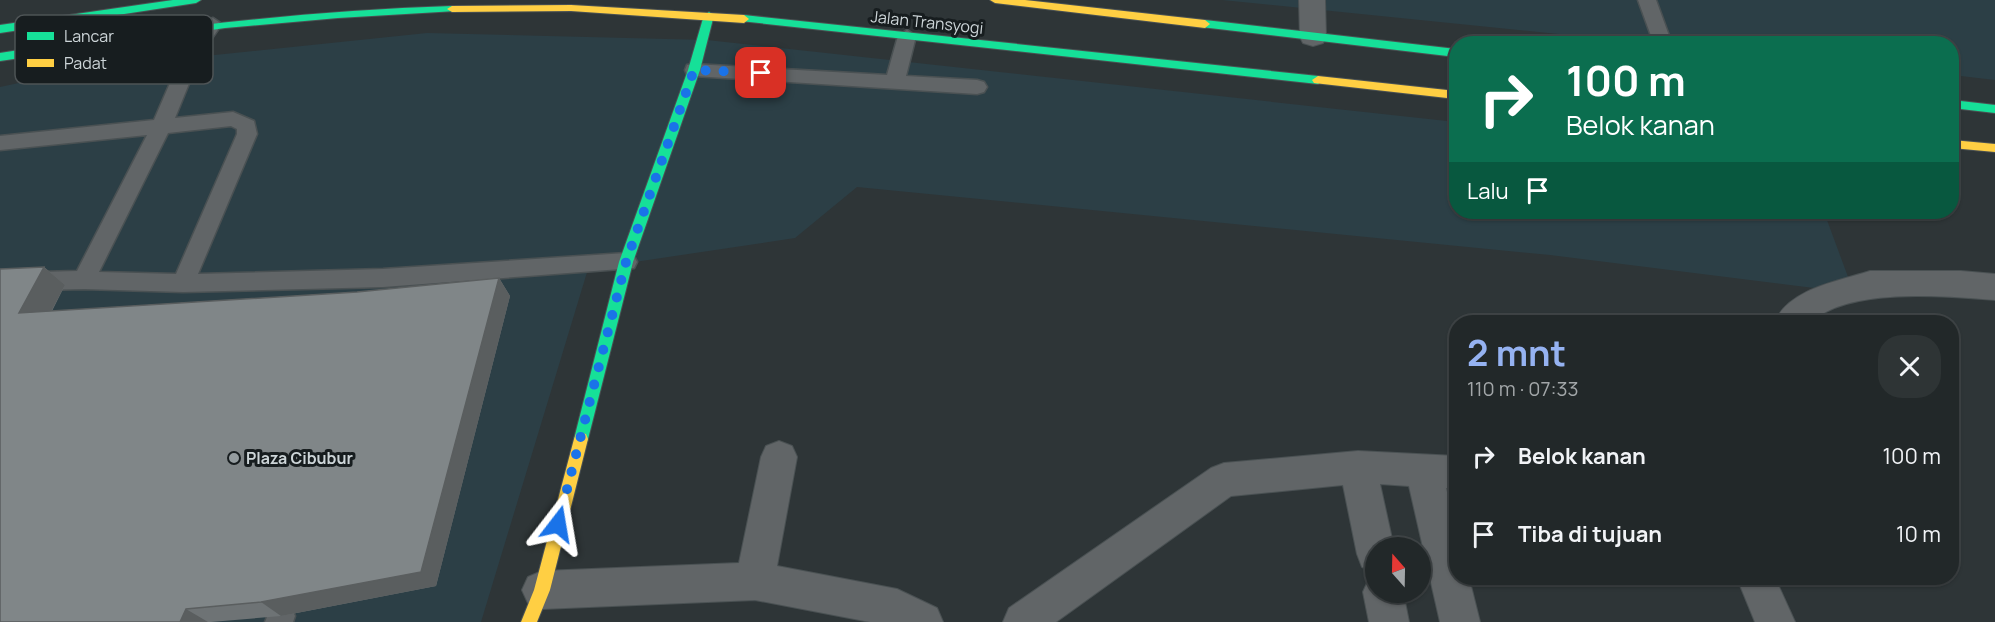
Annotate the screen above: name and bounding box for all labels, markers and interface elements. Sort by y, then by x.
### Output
street label: Jalan Transyogi [870,5,984,39]
legend [15,15,213,84]
text: Lancar [64,25,114,47]
pin [735,47,786,98]
text: 100 m [1566,51,1686,109]
text: Padat [64,52,107,74]
icon: arrive [744,56,777,89]
icon: right [1467,60,1545,138]
text: Belok kanan [1566,106,1715,143]
icon: arrive [1521,174,1554,207]
text: Lalu [1467,176,1509,206]
text: 2 mnt [1467,328,1566,377]
button: close [1878,335,1941,398]
text: 110 m · 07:33 [1467,375,1579,402]
icon: right [1467,440,1500,473]
text: Belok kanan [1518,441,1646,471]
text: 100 m [1883,441,1941,471]
place label: Plaza Cibubur [246,447,353,469]
marker: Plaza Cibubur [227,451,241,465]
position arrow [526,492,590,556]
icon: arrive [1467,518,1500,551]
text: Tiba di tujuan [1518,519,1662,549]
text: 10 m [1896,519,1941,549]
north arrow [1365,537,1431,603]
map controls [1365,537,1431,603]

